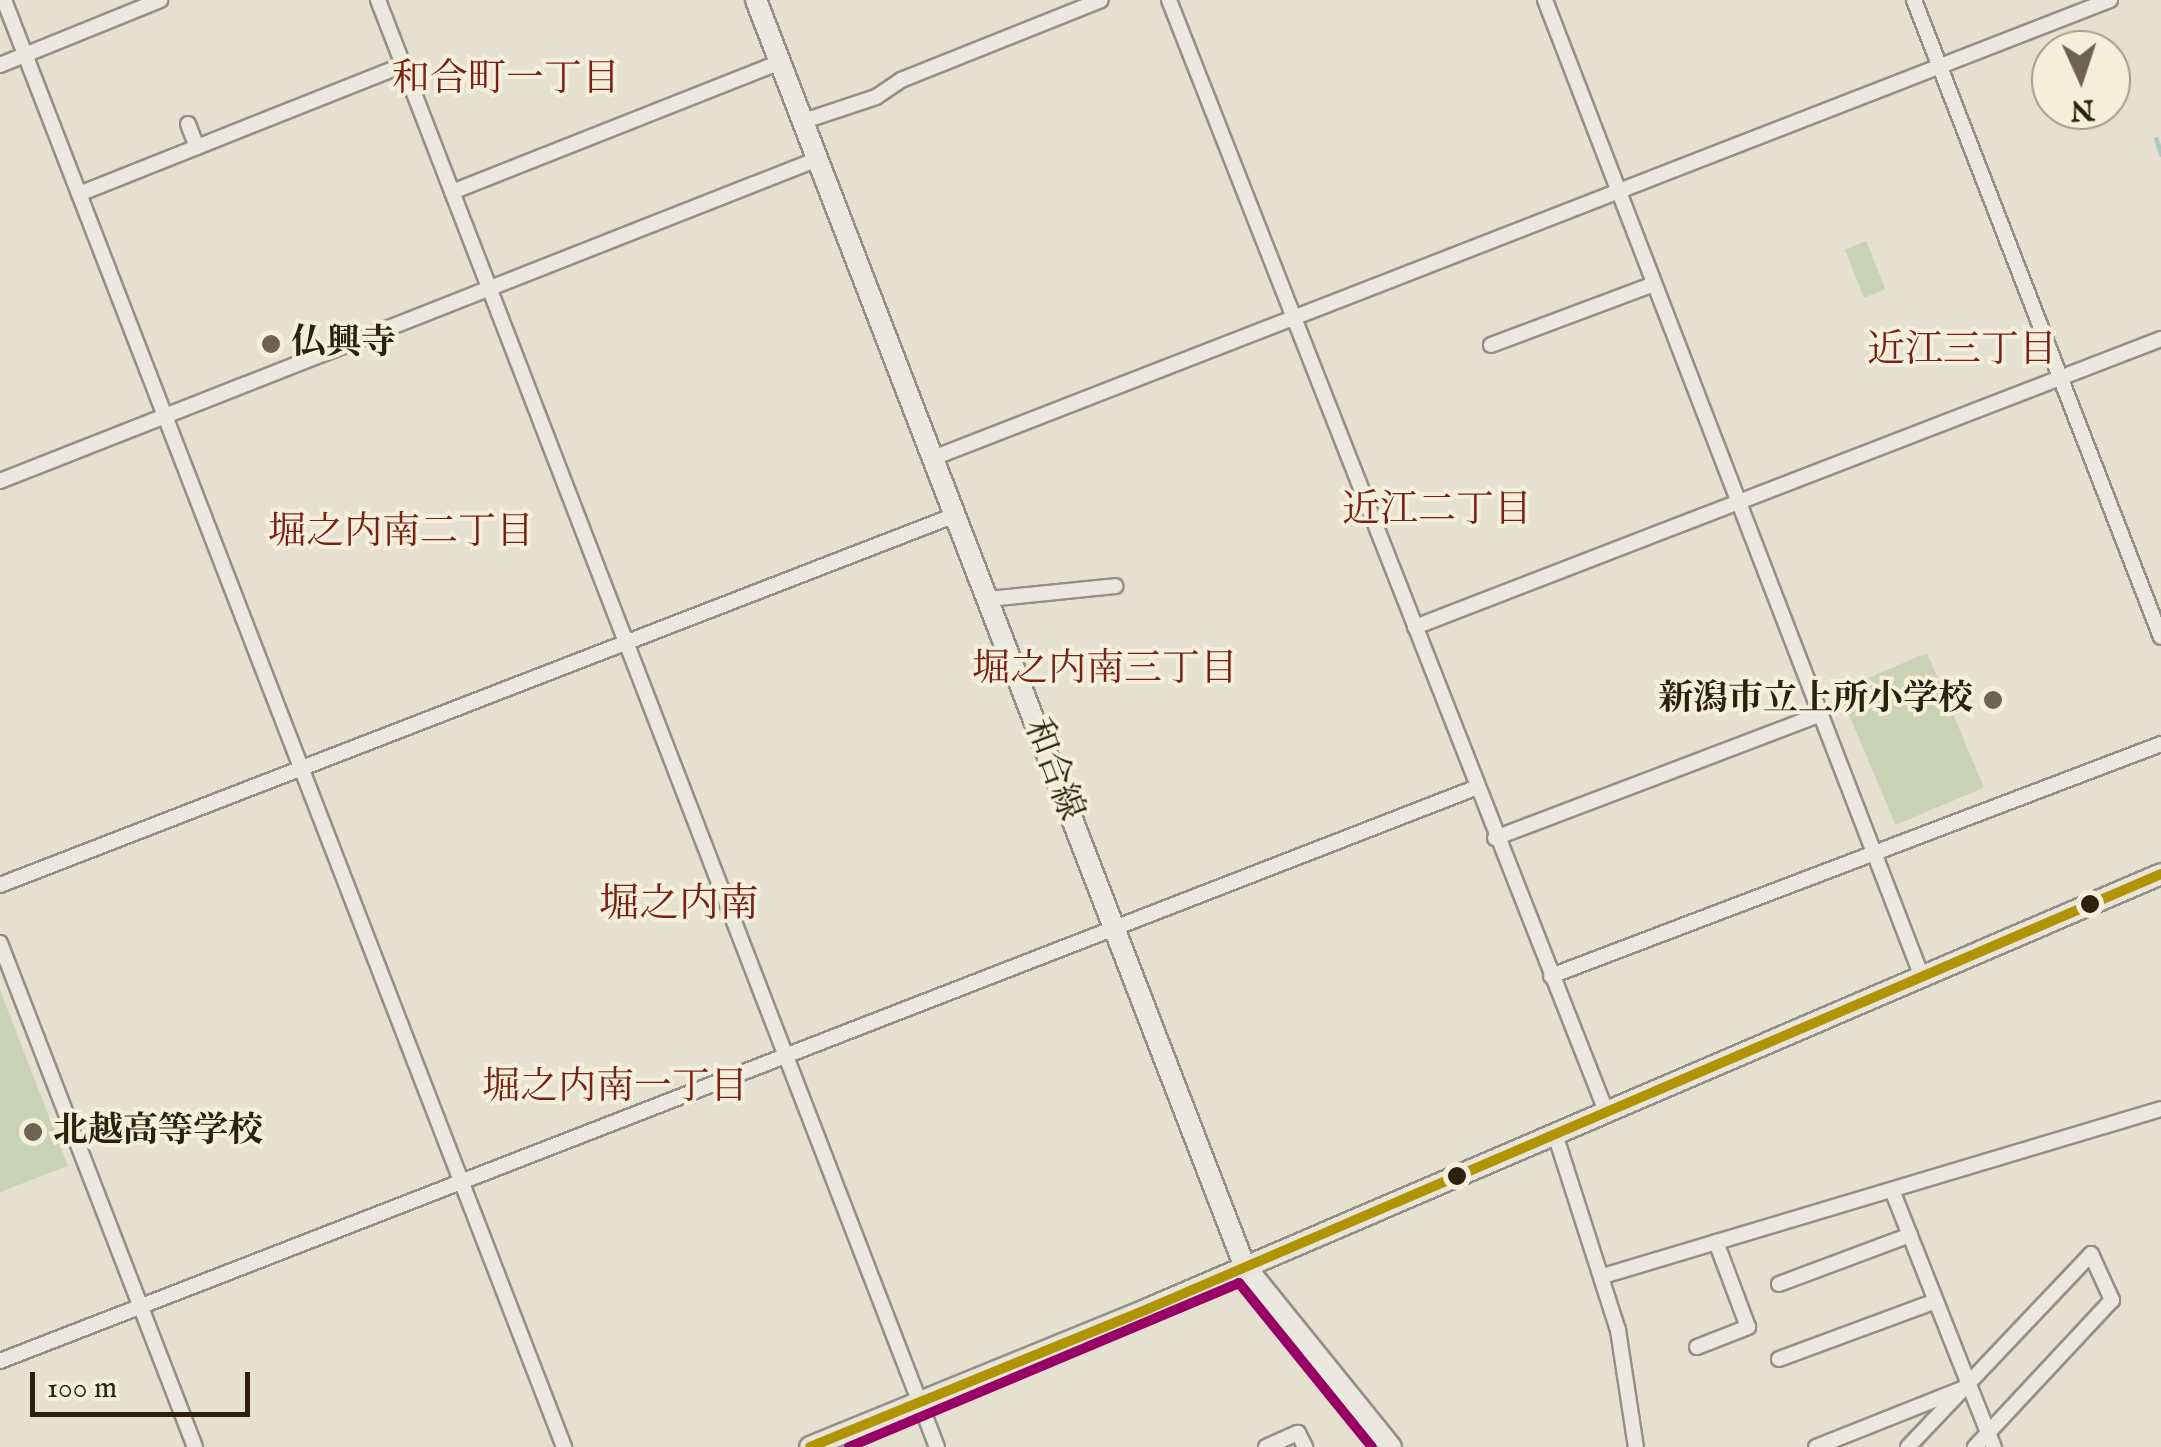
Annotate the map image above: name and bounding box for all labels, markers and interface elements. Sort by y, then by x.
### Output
north arrow [2031,30,2131,130]
district label: 和合町一丁目 [392,58,620,104]
text: N [2069,90,2096,127]
place label: 仏興寺 [291,323,396,365]
district label: 近江三丁目 [1867,329,2057,375]
marker: 仏興寺 [260,333,282,355]
district label: 近江二丁目 [1342,489,1532,535]
district label: 堀之内南二丁目 [268,511,534,557]
district label: 堀之内南三丁目 [972,648,1238,694]
place label: 新潟市立上所小学校 [1658,679,1973,721]
marker: 新潟市立上所小学校 [1982,689,2004,711]
street label: 和合線 [1015,713,1091,827]
district label: 堀之内南 [599,882,759,930]
unlabelled marker [2080,894,2100,914]
district label: 堀之内南一丁目 [482,1066,748,1112]
place label: 北越高等学校 [53,1111,263,1153]
marker: 北越高等学校 [22,1121,44,1143]
unlabelled marker [1447,1166,1467,1186]
scale bar [35,1352,255,1414]
text: 100 m [47,1370,117,1408]

